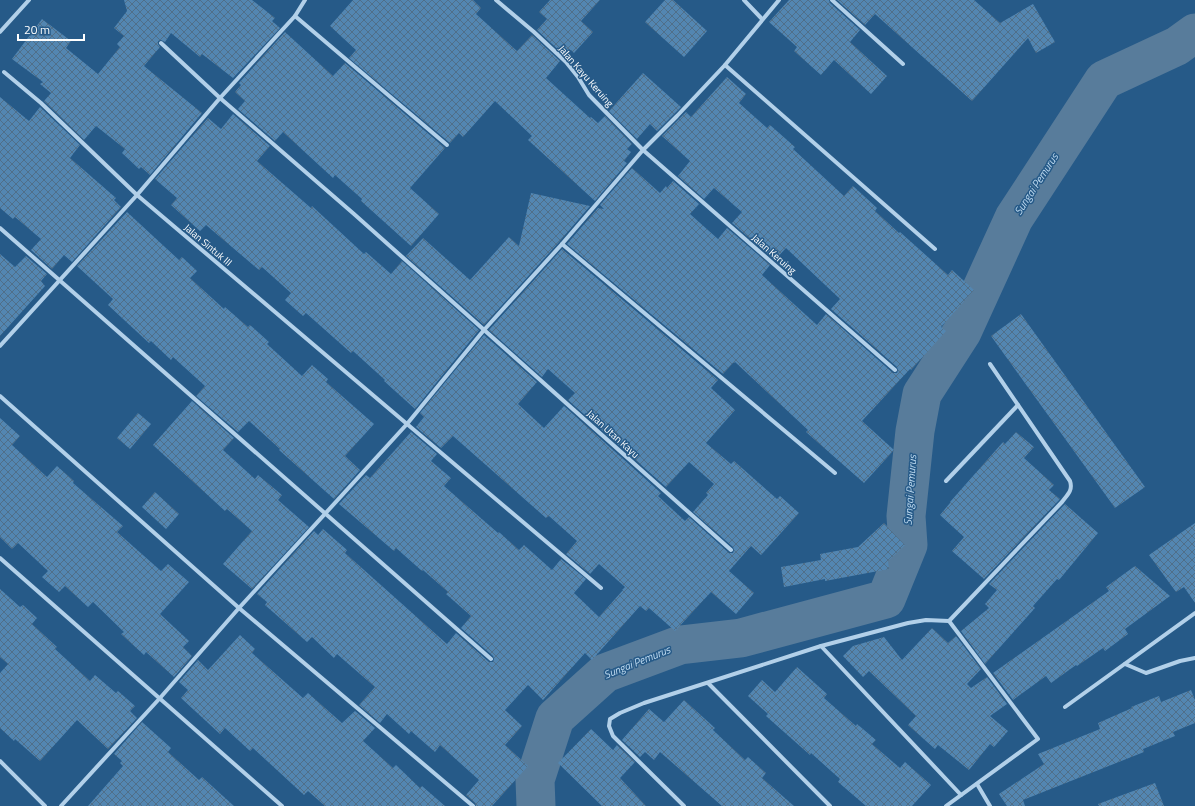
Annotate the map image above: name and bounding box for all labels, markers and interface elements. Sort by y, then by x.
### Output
scale bar [18,16,84,42]
text: 20 m [24,20,50,39]
street label: Jalan Kayu Keruing [555,42,617,110]
water label: Sungai Pemurus [1010,149,1063,218]
street label: Jalan Sintuk III [181,220,235,270]
street label: Jalan Keruing [748,230,800,278]
street label: Jalan Utan Kayu [583,406,643,462]
water label: Sungai Pemurus [900,453,921,526]
water label: Sungai Pemurus [601,641,674,683]

